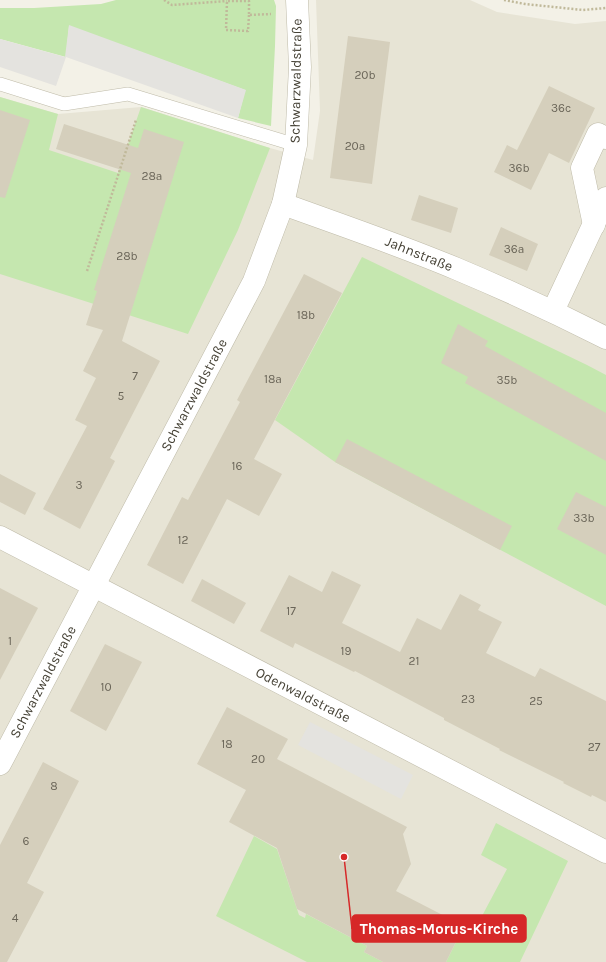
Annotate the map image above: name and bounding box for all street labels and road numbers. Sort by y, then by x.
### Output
street label: Schwarzwaldstraße [286,18,306,144]
street label: Jahnstraße [383,233,455,275]
street label: Schwarzwaldstraße [157,336,231,454]
street label: Schwarzwaldstraße [6,623,80,741]
street label: Odenwaldstraße [253,664,353,726]

